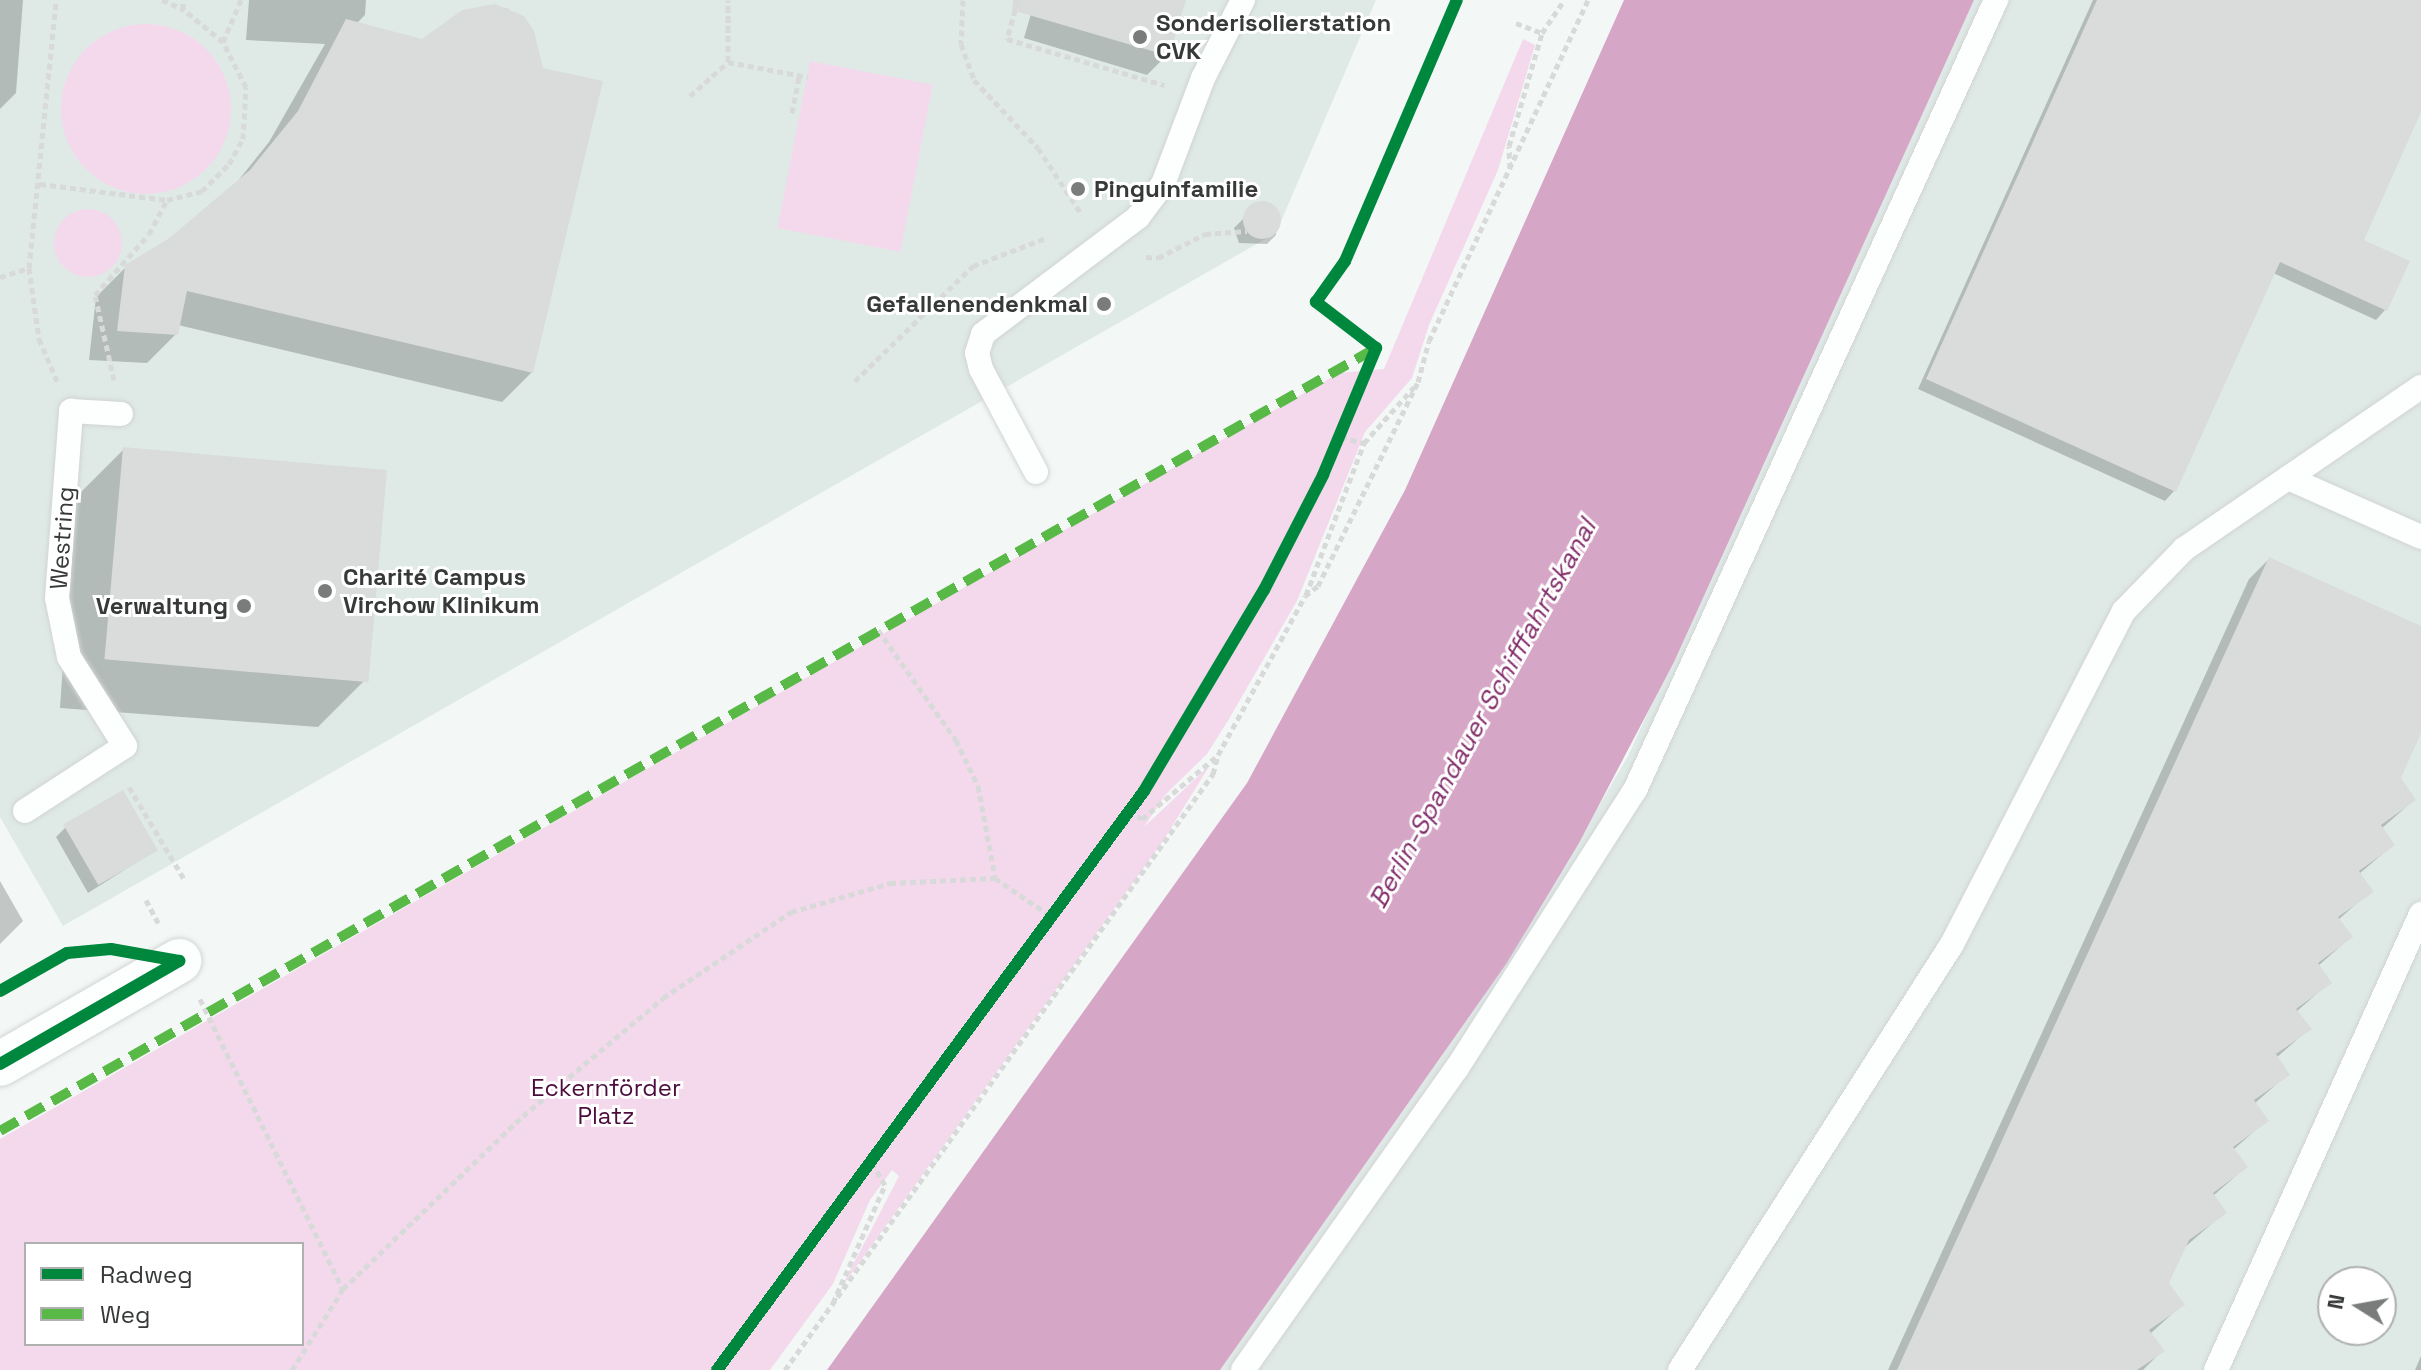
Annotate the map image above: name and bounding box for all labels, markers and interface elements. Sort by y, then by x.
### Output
place label: Sonderisolierstation CVK [1156,9,1391,65]
marker: Sonderisolierstation CVK [1131,28,1149,46]
place label: Pinguinfamilie [1094,175,1258,203]
marker: Pinguinfamilie [1069,180,1087,198]
place label: Gefallenendenkmal [866,290,1088,318]
marker: Gefallenendenkmal [1095,295,1113,313]
street label: Westring [44,485,80,591]
water label: Berlin-Spandauer Schifffahrtskanal [1363,514,1603,914]
place label: Charité Campus Virchow Klinikum [343,563,539,619]
marker: Charité Campus Virchow Klinikum [314,580,336,602]
place label: Verwaltung [96,592,228,620]
marker: Verwaltung [235,597,253,615]
park label: Eckernförder Platz [531,1074,681,1130]
legend [24,1242,304,1346]
text: Radweg [100,1259,193,1290]
north arrow [2317,1266,2397,1346]
text: N [2320,1292,2351,1312]
text: Weg [100,1299,150,1330]

